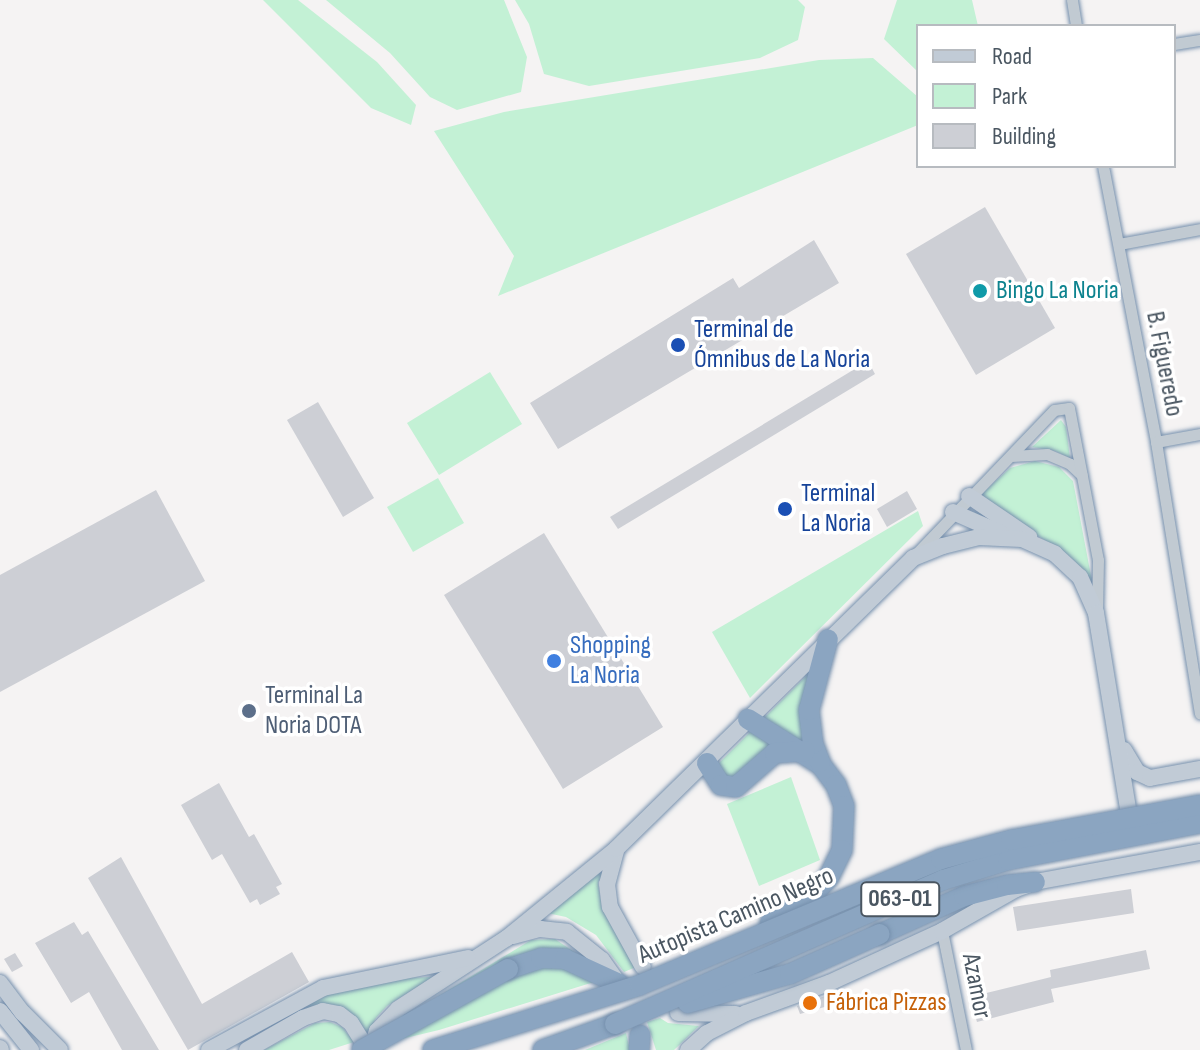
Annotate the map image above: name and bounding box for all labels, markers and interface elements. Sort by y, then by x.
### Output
legend [916,24,1176,168]
text: Road [992,42,1032,71]
text: Park [992,82,1027,111]
text: Building [992,122,1056,151]
place label: Bingo La Noria [996,275,1119,307]
marker: Bingo La Noria [971,282,989,300]
street label: B. Figueredo [1139,309,1189,419]
place label: Terminal de Ómnibus de La Noria [694,314,870,376]
marker: Terminal de Ómnibus de La Noria [669,336,687,354]
place label: Terminal La Noria [801,478,875,540]
marker: Terminal La Noria [776,500,794,518]
place label: Shopping La Noria [570,630,651,692]
marker: Shopping La Noria [545,652,563,670]
place label: Terminal La Noria DOTA [265,680,363,742]
marker: Terminal La Noria DOTA [240,702,258,720]
street label: Autopista Camino Negro [634,861,838,971]
road number: 063-01 [860,879,940,919]
street label: Azamor [954,951,998,1021]
place label: Fábrica Pizzas [826,987,947,1019]
marker: Fábrica Pizzas [801,994,819,1012]

